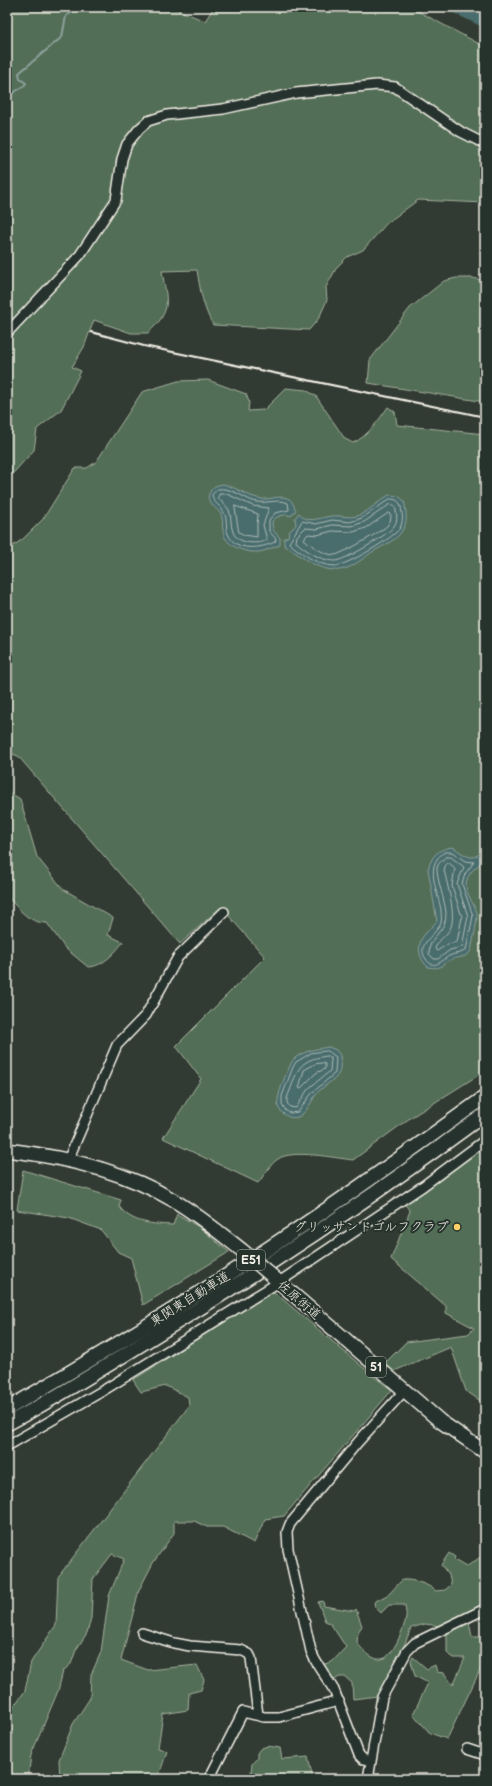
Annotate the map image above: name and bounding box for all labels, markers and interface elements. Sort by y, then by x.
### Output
place label: グリッサンドゴルフクラブ [294,1219,449,1235]
marker: グリッサンドゴルフクラブ [452,1222,462,1232]
road number: E51 [237,1250,265,1270]
street label: 東関東自動車道 [147,1268,233,1330]
street label: 佐原街道 [274,1277,324,1323]
road number: 51 [366,1357,386,1377]

